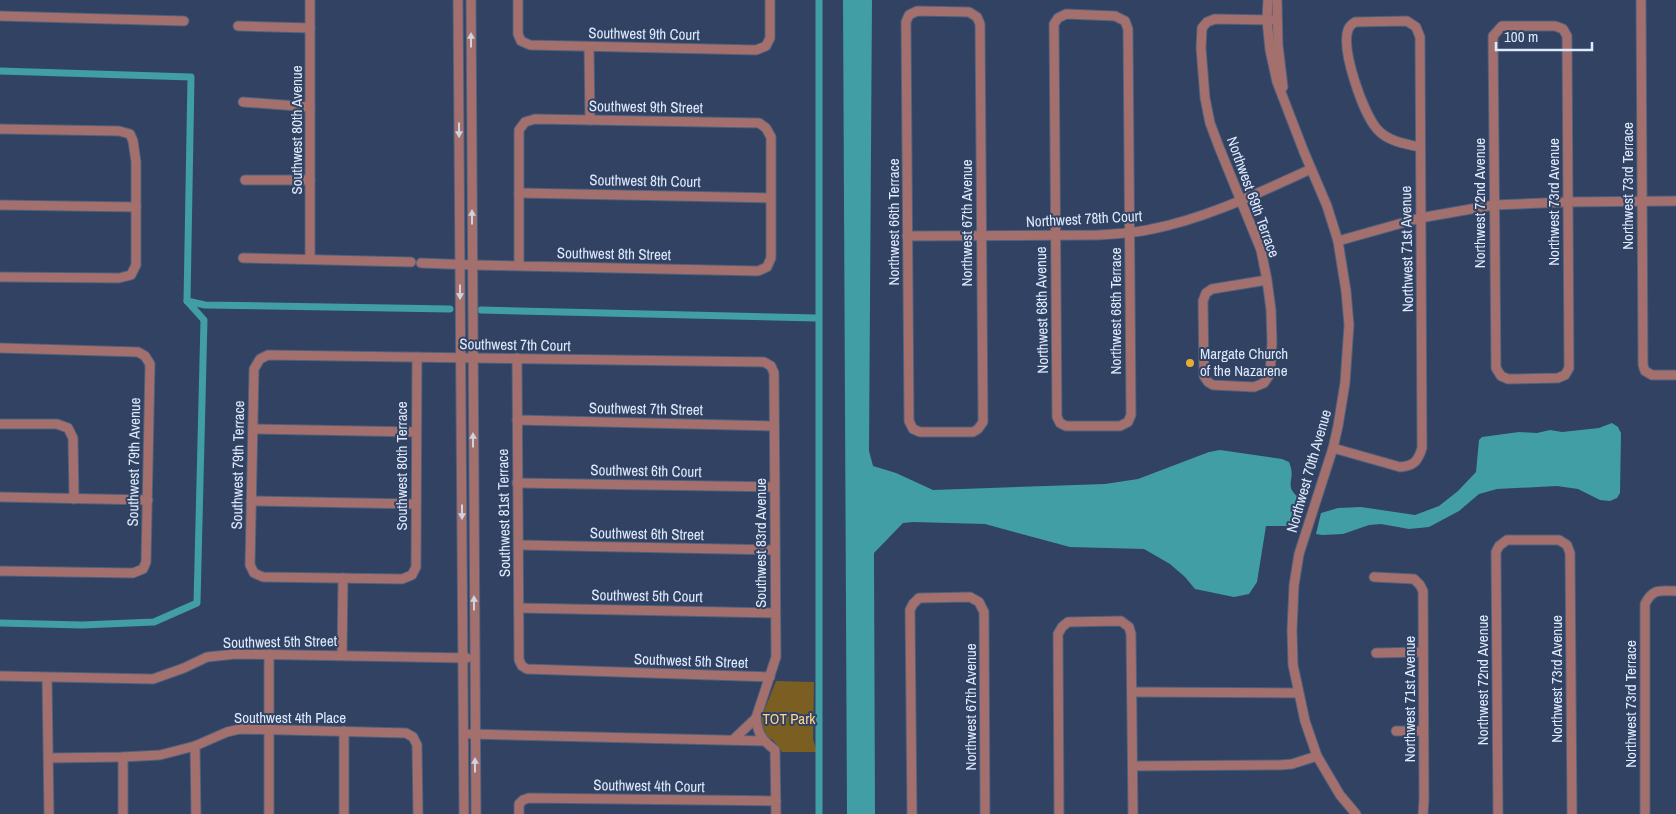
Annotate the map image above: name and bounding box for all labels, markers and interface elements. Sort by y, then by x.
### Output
scale bar [1496,20,1592,52]
street label: Southwest 9th Court [588,22,700,45]
text: 100 m [1504,26,1538,47]
one-way arrow [467,32,475,48]
street label: Southwest 80th Avenue [286,65,307,195]
street label: Southwest 9th Street [589,95,704,118]
one-way arrow [455,122,463,138]
street label: Northwest 73rd Terrace [1617,122,1638,250]
street label: Northwest 69th Terrace [1222,134,1285,260]
street label: Northwest 72nd Avenue [1469,138,1490,268]
street label: Northwest 73rd Avenue [1543,138,1564,266]
street label: Northwest 66th Terrace [883,158,904,285]
street label: Northwest 67th Avenue [956,159,977,286]
street label: Southwest 8th Court [589,169,701,192]
street label: Northwest 71st Avenue [1395,186,1418,312]
street label: Northwest 78th Court [1025,205,1143,232]
one-way arrow [468,208,476,224]
street label: Southwest 8th Street [557,242,672,265]
street label: Northwest 68th Avenue [1030,246,1053,374]
street label: Northwest 68th Terrace [1105,247,1126,374]
one-way arrow [456,284,464,300]
street label: Southwest 7th Court [459,333,571,356]
place label: Margate Church of the Nazarene [1200,343,1288,381]
marker: Margate Church of the Nazarene [1184,357,1196,369]
street label: Southwest 79th Avenue [122,397,145,527]
street label: Southwest 7th Street [589,397,704,420]
street label: Southwest 79th Terrace [226,400,249,530]
street label: Southwest 80th Terrace [391,401,412,531]
street label: Northwest 70th Avenue [1281,407,1336,535]
one-way arrow [469,432,477,448]
street label: Southwest 81st Terrace [492,449,515,577]
street label: Southwest 6th Court [590,459,702,482]
street label: Southwest 83rd Avenue [750,478,771,608]
one-way arrow [458,504,466,520]
street label: Southwest 6th Street [590,522,705,545]
street label: Southwest 5th Court [591,584,703,607]
one-way arrow [470,595,478,611]
street label: Northwest 72nd Avenue [1472,615,1493,745]
street label: Northwest 73rd Avenue [1546,615,1567,743]
street label: Southwest 5th Street [223,630,338,653]
street label: Northwest 71st Avenue [1399,636,1420,762]
street label: Northwest 73rd Terrace [1620,640,1641,768]
street label: Northwest 67th Avenue [960,643,981,770]
street label: Southwest 5th Street [634,648,749,673]
street label: Southwest 4th Place [234,707,346,728]
park label: TOT Park [763,708,816,729]
one-way arrow [471,757,479,773]
street label: Southwest 4th Court [593,774,705,797]

